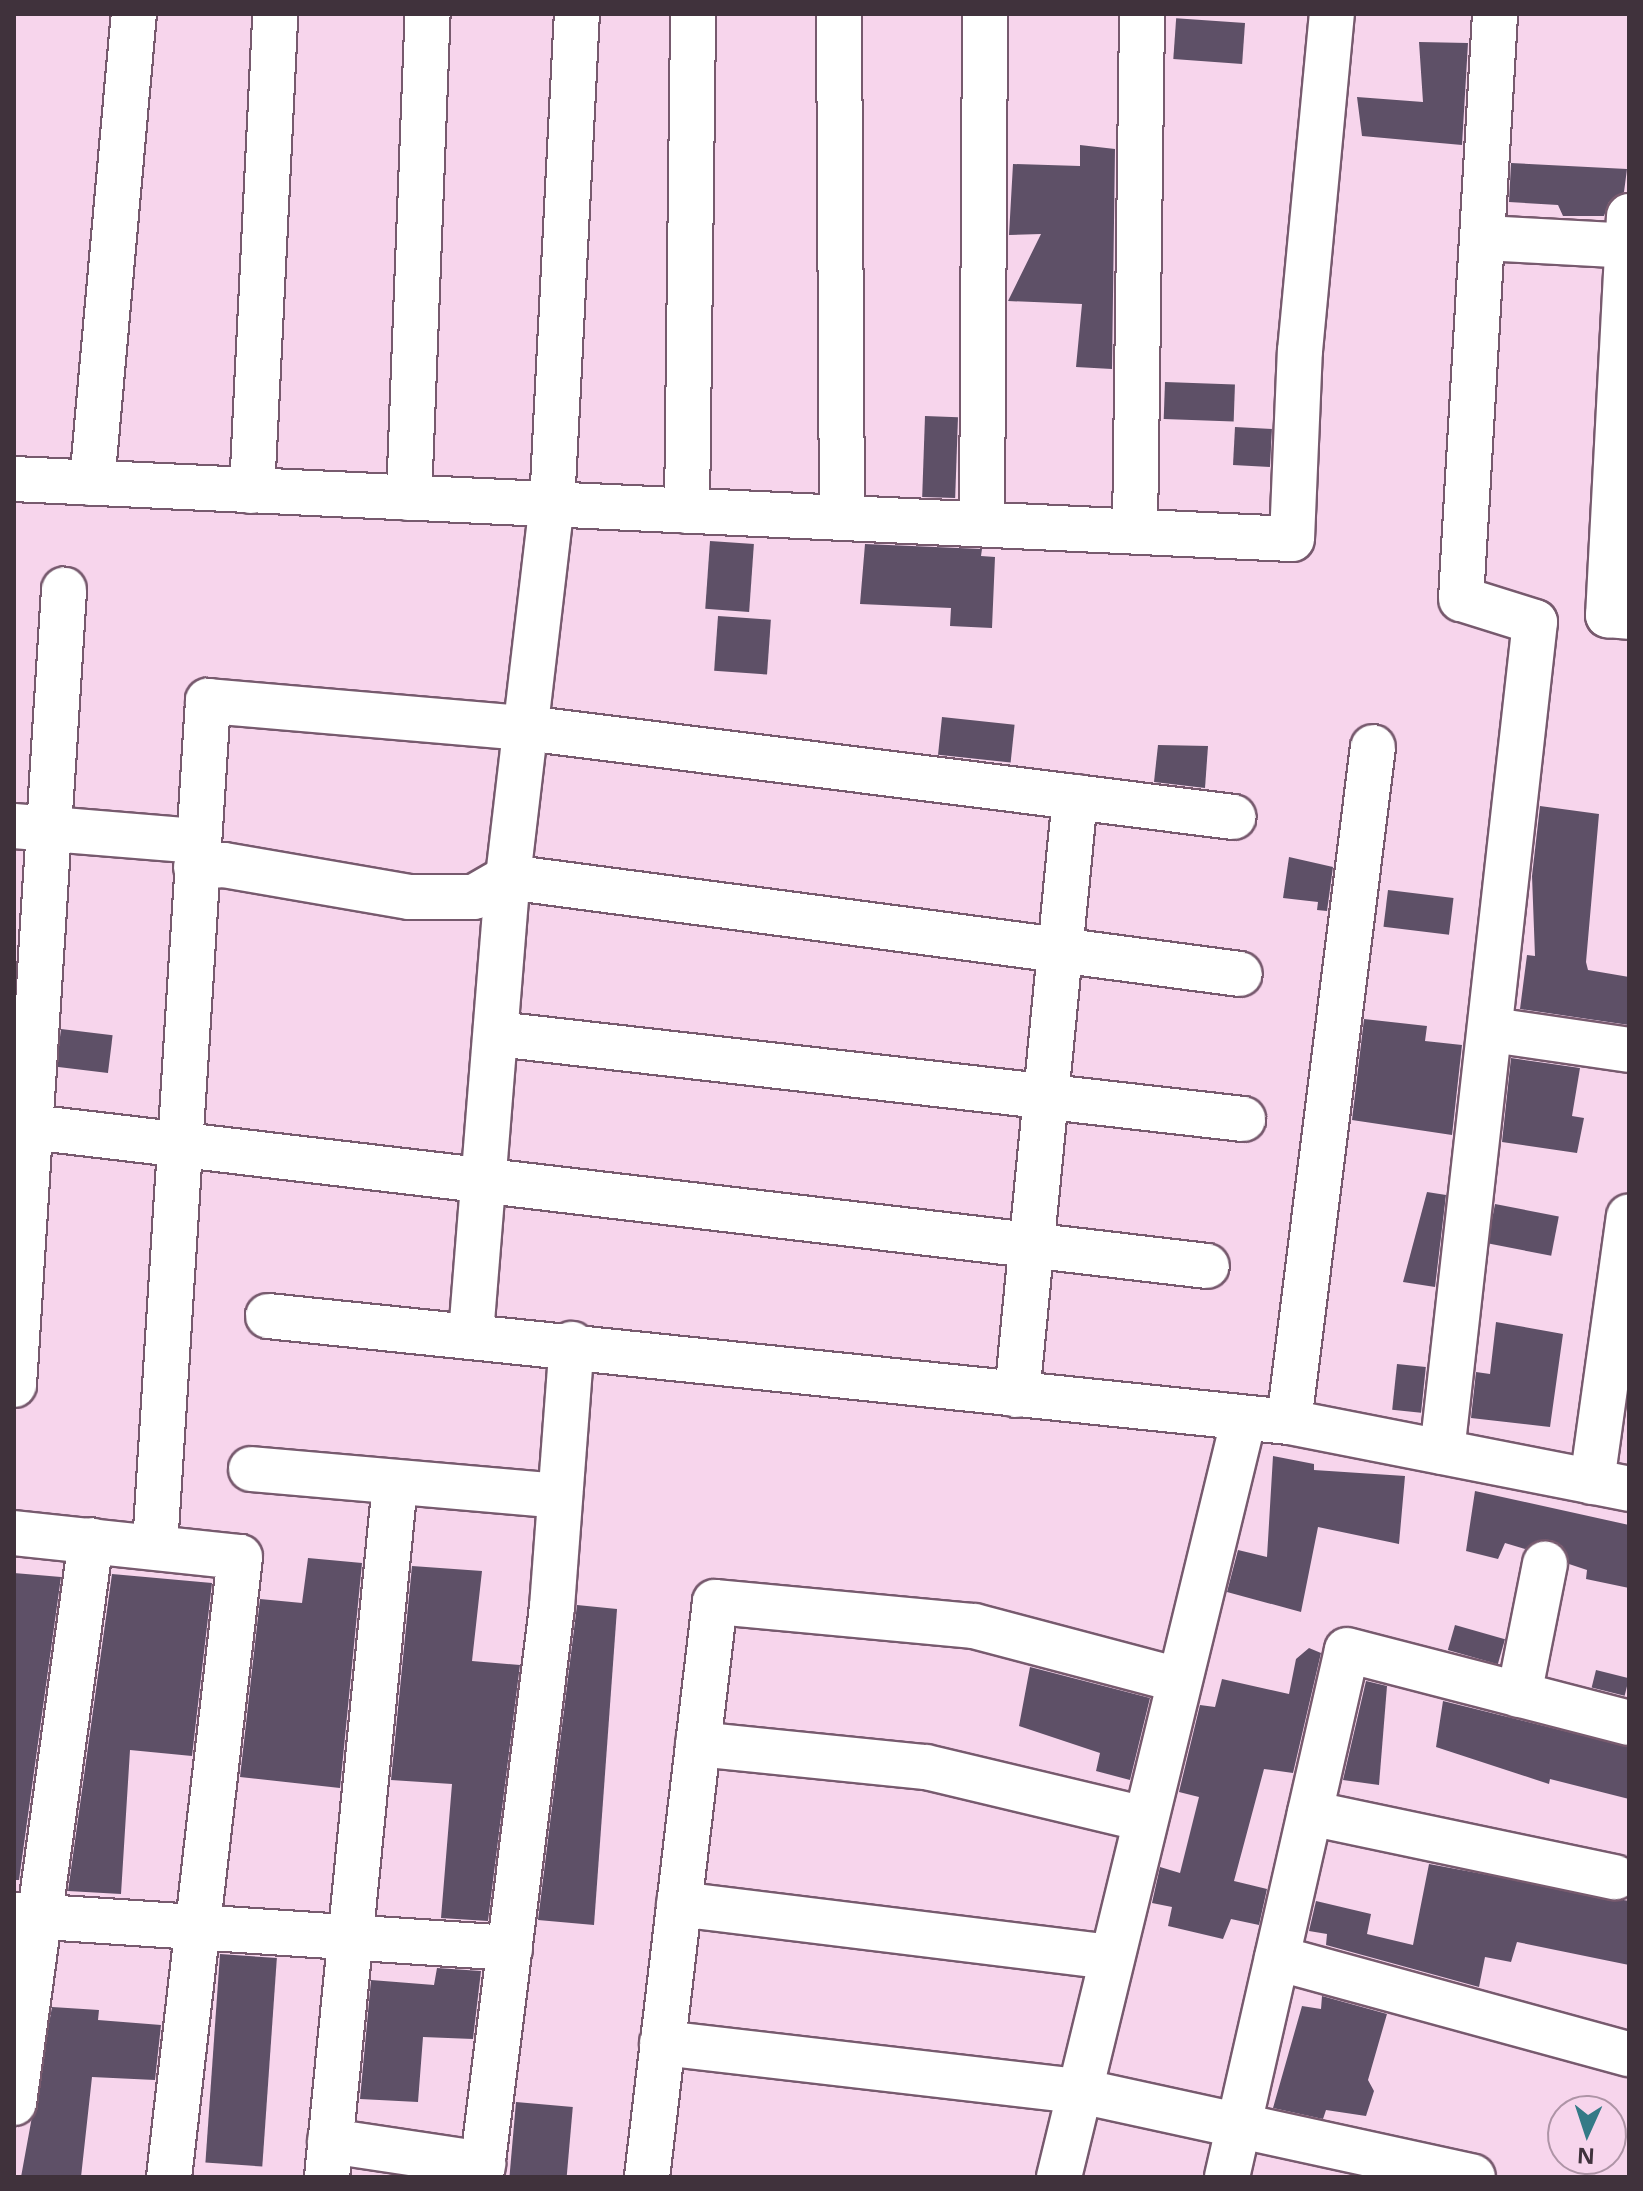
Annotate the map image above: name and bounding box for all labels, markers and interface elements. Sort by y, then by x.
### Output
north arrow [1547,2095,1627,2175]
text: N [1576,2142,1596,2172]

